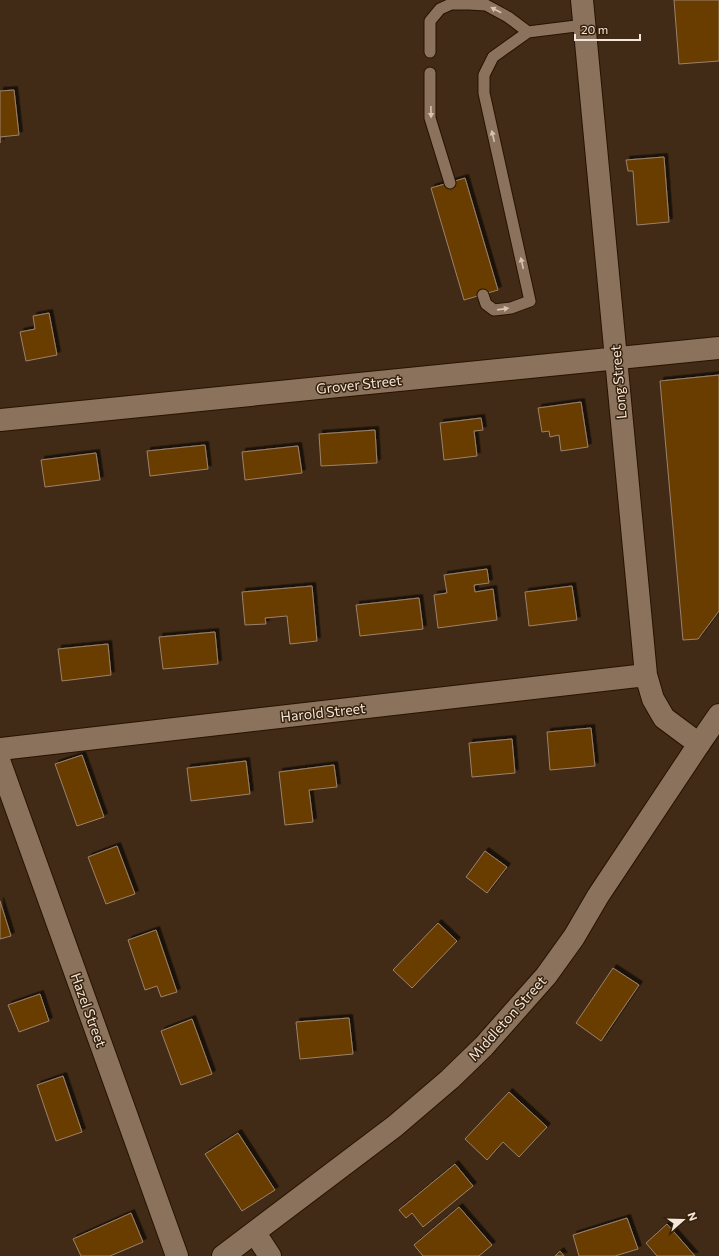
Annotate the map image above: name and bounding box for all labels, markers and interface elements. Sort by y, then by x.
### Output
one-way arrow [490,7,501,14]
scale bar [575,16,640,42]
text: 20 m [581,22,608,36]
one-way arrow [427,106,434,118]
one-way arrow [490,130,496,142]
one-way arrow [518,257,524,269]
one-way arrow [497,306,509,312]
street label: Long Street [606,344,630,420]
street label: Grover Street [315,371,403,397]
street label: Harold Street [280,699,367,725]
street label: Hazel Street [68,970,110,1050]
street label: Middleton Street [464,972,550,1064]
north arrow [663,1200,703,1240]
text: N [685,1210,700,1223]

